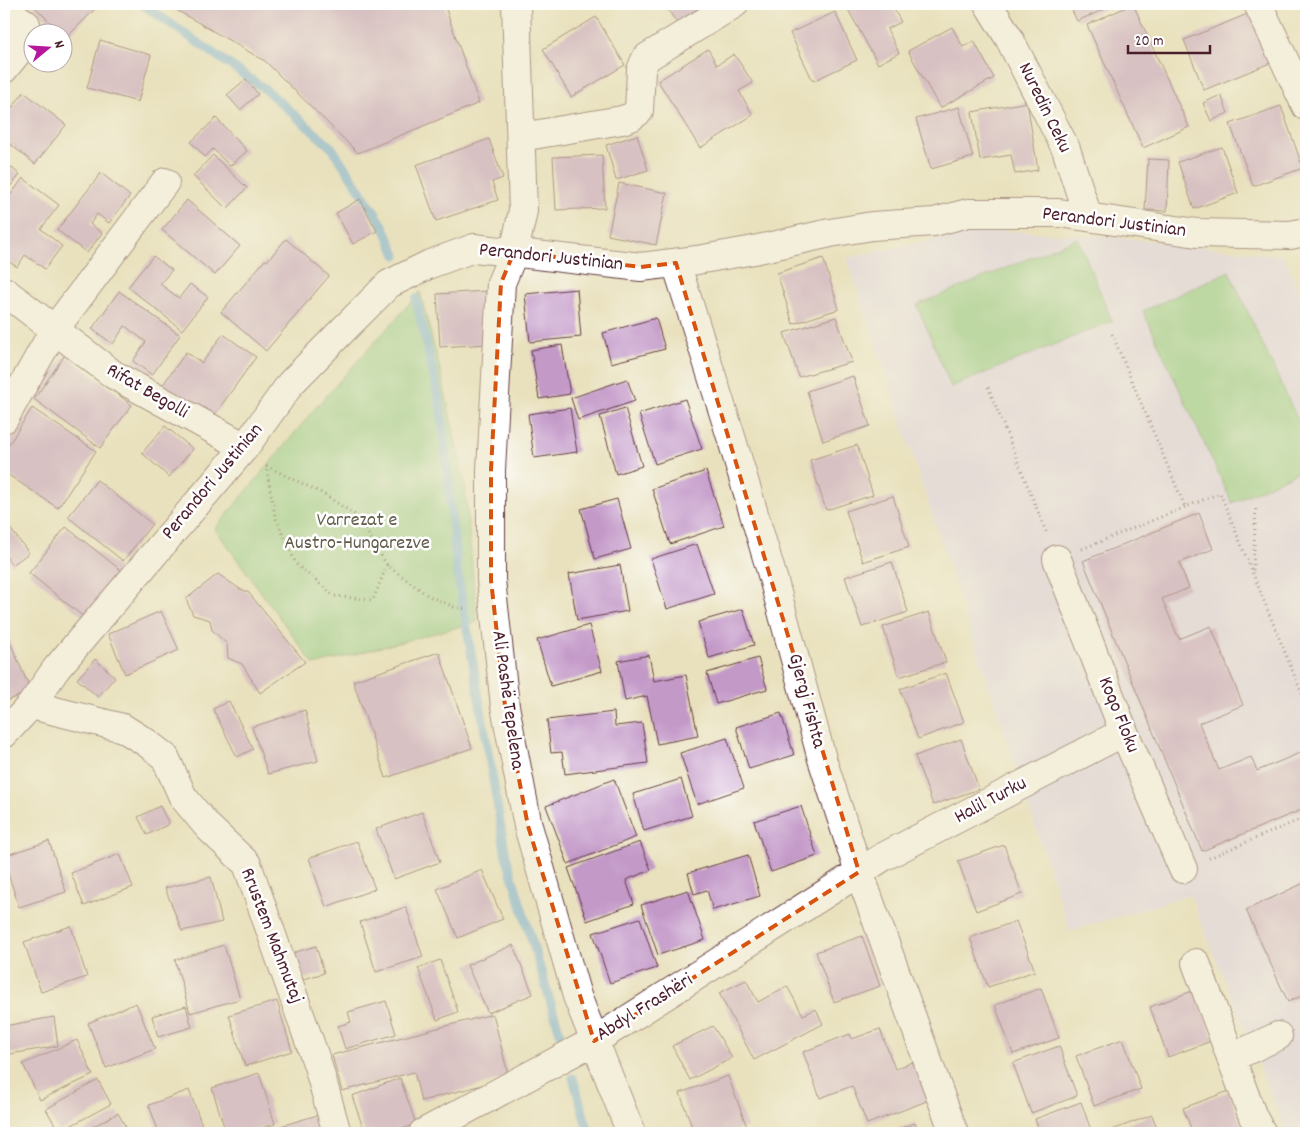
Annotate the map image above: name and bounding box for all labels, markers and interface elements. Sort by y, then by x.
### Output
north arrow [22,22,72,72]
scale bar [1128,22,1210,54]
text: 20 m [1135,31,1163,53]
text: N [48,38,69,51]
street label: Nuredin Ceku [1010,58,1078,158]
street label: Perandori Justinian [1040,200,1188,246]
street label: Perandori Justinian [478,237,624,279]
street label: Rifat Begolli [101,357,194,427]
street label: Perandori Justinian [156,418,270,546]
park label: Varrezat e Austro-Hungarezve [284,507,430,558]
street label: Ali Pashë Tepelena [483,629,531,772]
street label: Gjergj Fishta [780,650,832,752]
street label: Koqo Floku [1090,673,1146,757]
street label: Halil Turku [950,770,1032,832]
street label: Rrustem Mahmutaj [232,864,310,1008]
street label: Abdyl Frashëri [591,967,699,1049]

